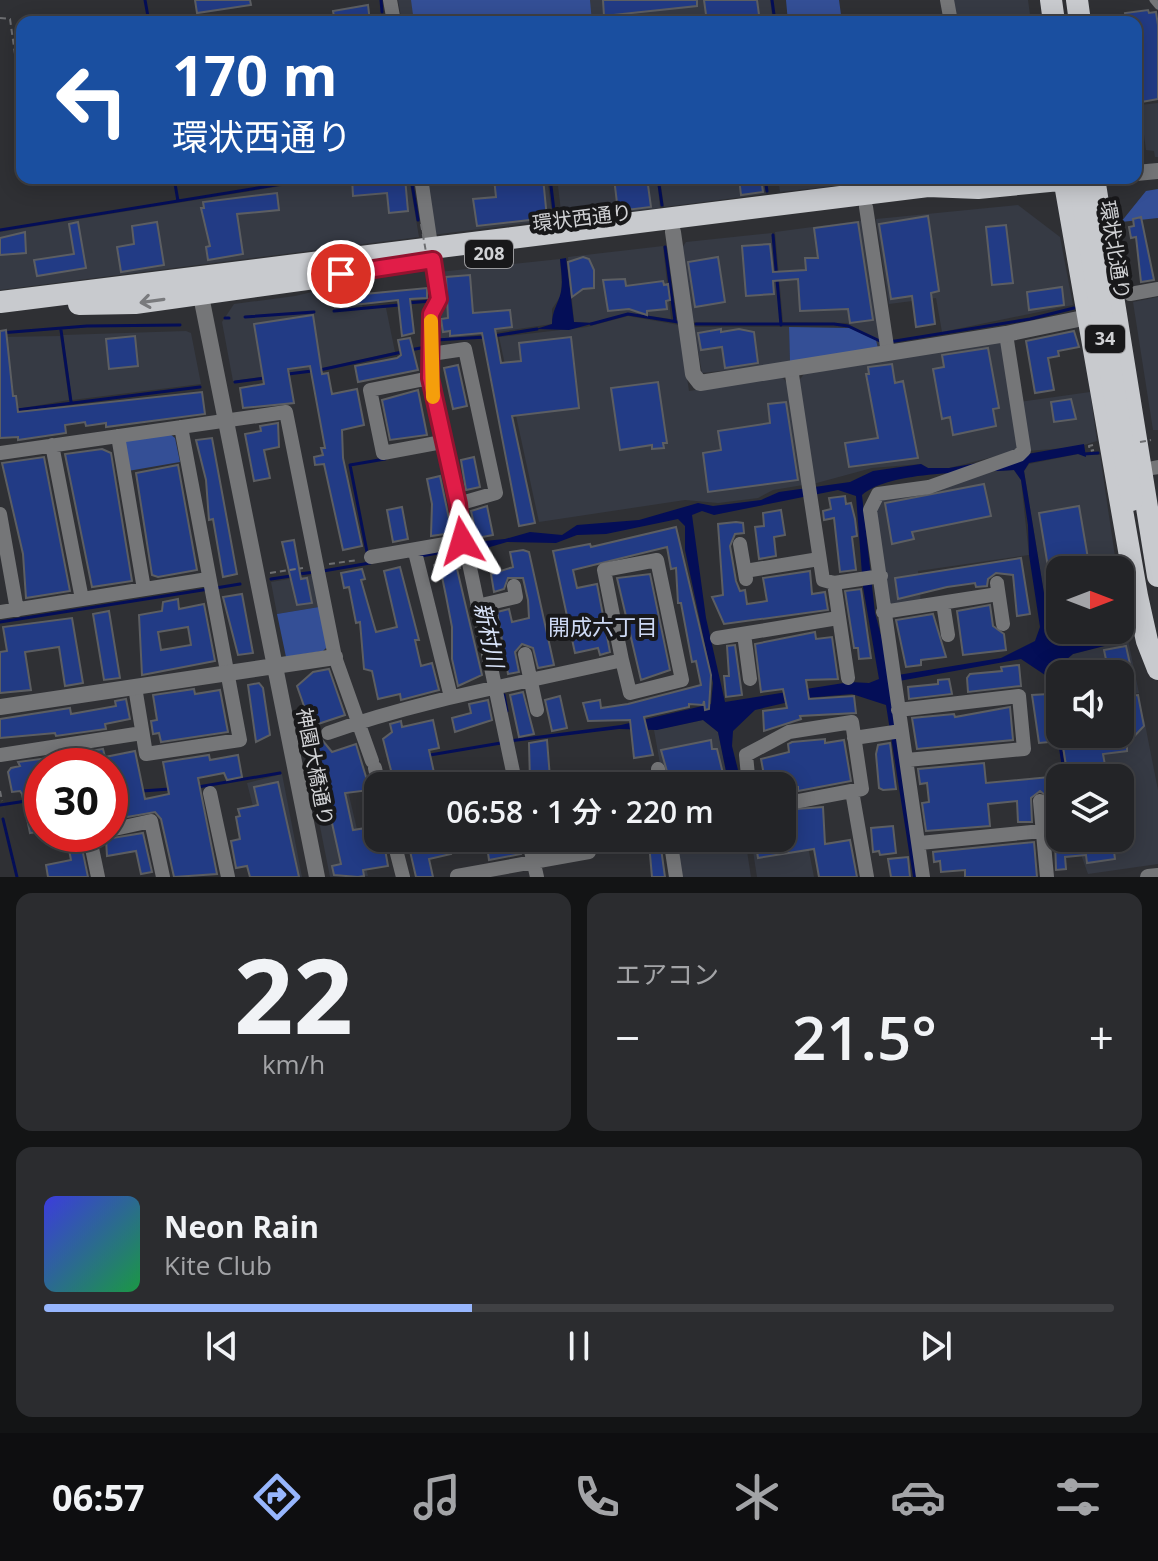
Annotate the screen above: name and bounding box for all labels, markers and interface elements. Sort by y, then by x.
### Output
text: 170 m [172,36,338,112]
icon: left [40,48,144,152]
text: 環状西通り [172,112,352,161]
street label: 環状西通り [531,198,633,237]
street label: 環状北通り [1094,198,1137,301]
pin [307,240,375,308]
road number: 208 [465,240,513,268]
icon: arrive [319,252,363,296]
one-way arrow [140,294,165,309]
road number: 34 [1085,325,1125,353]
position arrow [420,499,504,583]
north arrow [1046,556,1134,644]
map controls [1046,556,1134,852]
water label: 新村川 [468,599,512,672]
district label: 開成六丁目 [548,611,658,641]
button: sound [1046,660,1134,748]
street label: 神園大橋通り [291,705,340,828]
speed limit sign: 30 [24,748,128,852]
button: layers [1046,764,1134,852]
text: 06:58 · 1 分 · 220 m [446,791,714,832]
text: 22 [234,923,353,1064]
text: エアコン [615,956,719,992]
text: 21.5° [792,996,937,1078]
text: − [615,1007,640,1067]
text: + [1089,1007,1114,1067]
text: km/h [262,1046,325,1082]
text: Neon Rain [164,1206,319,1247]
text: Kite Club [164,1247,272,1283]
icon: previous [200,1324,244,1368]
icon: pause [557,1324,601,1368]
icon: next [914,1324,958,1368]
icon: directions [249,1469,305,1525]
icon: music [409,1469,465,1525]
icon: phone [569,1469,625,1525]
icon: climate [729,1469,785,1525]
icon: car [890,1469,946,1525]
icon: filters [1050,1469,1106,1525]
text: 06:57 [52,1473,145,1522]

